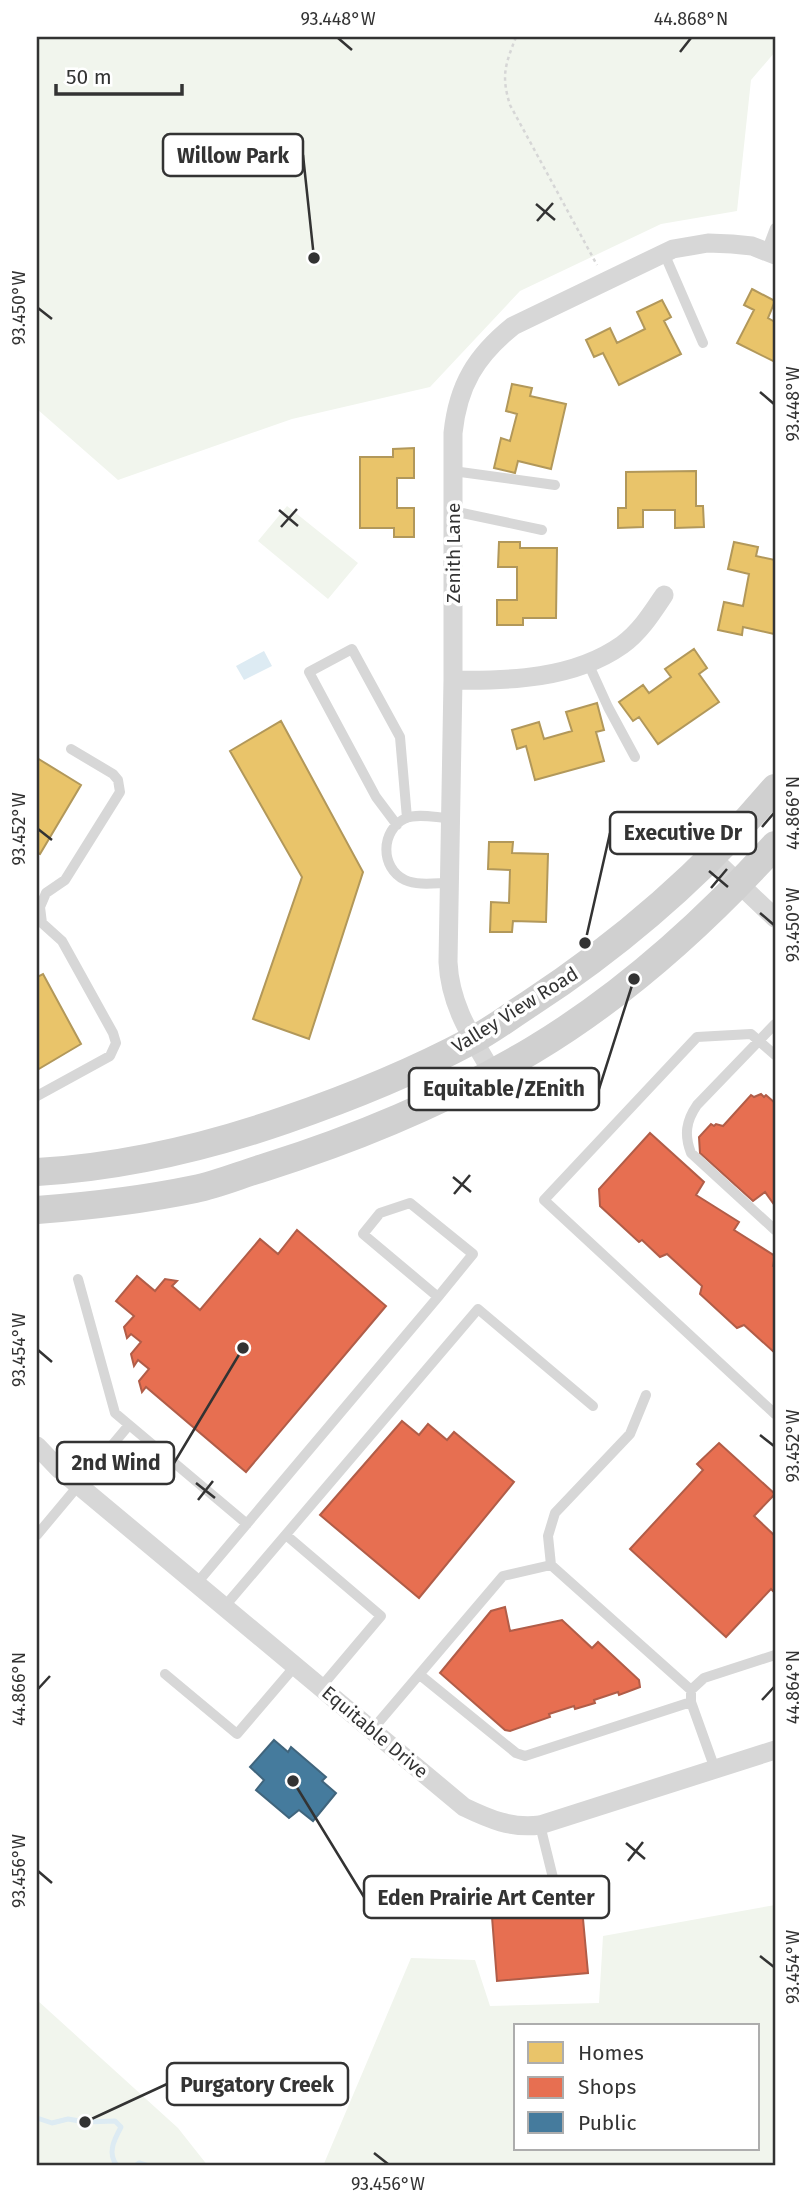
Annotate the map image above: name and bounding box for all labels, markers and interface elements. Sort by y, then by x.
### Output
text: 93.448°W [300,8,376,30]
text: 44.868°N [654,8,728,30]
scale bar [56,52,182,96]
text: 50 m [66,64,112,90]
callout: Willow Park [163,134,303,176]
text: Willow Park [177,143,289,169]
text: 93.450°W [8,271,30,345]
text: 93.448°W [782,366,804,442]
street label: Zenith Lane [442,503,465,603]
text: 44.866°N [782,776,804,850]
text: 93.452°W [8,792,30,866]
callout: Executive Dr [610,812,756,854]
text: Executive Dr [624,820,743,846]
text: 93.450°W [782,888,804,962]
street label: Valley View Road [448,962,582,1058]
callout: Equitable/ZEnith [409,1068,599,1110]
text: Equitable/ZEnith [423,1076,585,1102]
text: 93.454°W [8,1313,30,1387]
text: 93.452°W [782,1409,804,1483]
callout: 2nd Wind [57,1442,174,1484]
text: 2nd Wind [72,1450,160,1476]
text: 44.864°N [782,1650,804,1724]
text: 44.866°N [8,1652,30,1726]
street label: Equitable Drive [317,1681,433,1783]
text: 93.456°W [8,1834,30,1908]
callout: Eden Prairie Art Center [364,1876,609,1918]
text: Eden Prairie Art Center [377,1885,595,1911]
text: 93.454°W [782,1930,804,2004]
legend [514,2024,760,2150]
text: Homes [578,2040,644,2066]
callout: Purgatory Creek [167,2063,348,2105]
text: Purgatory Creek [180,2072,334,2098]
text: Shops [578,2074,636,2100]
text: Public [578,2110,636,2136]
text: 93.456°W [351,2173,425,2195]

